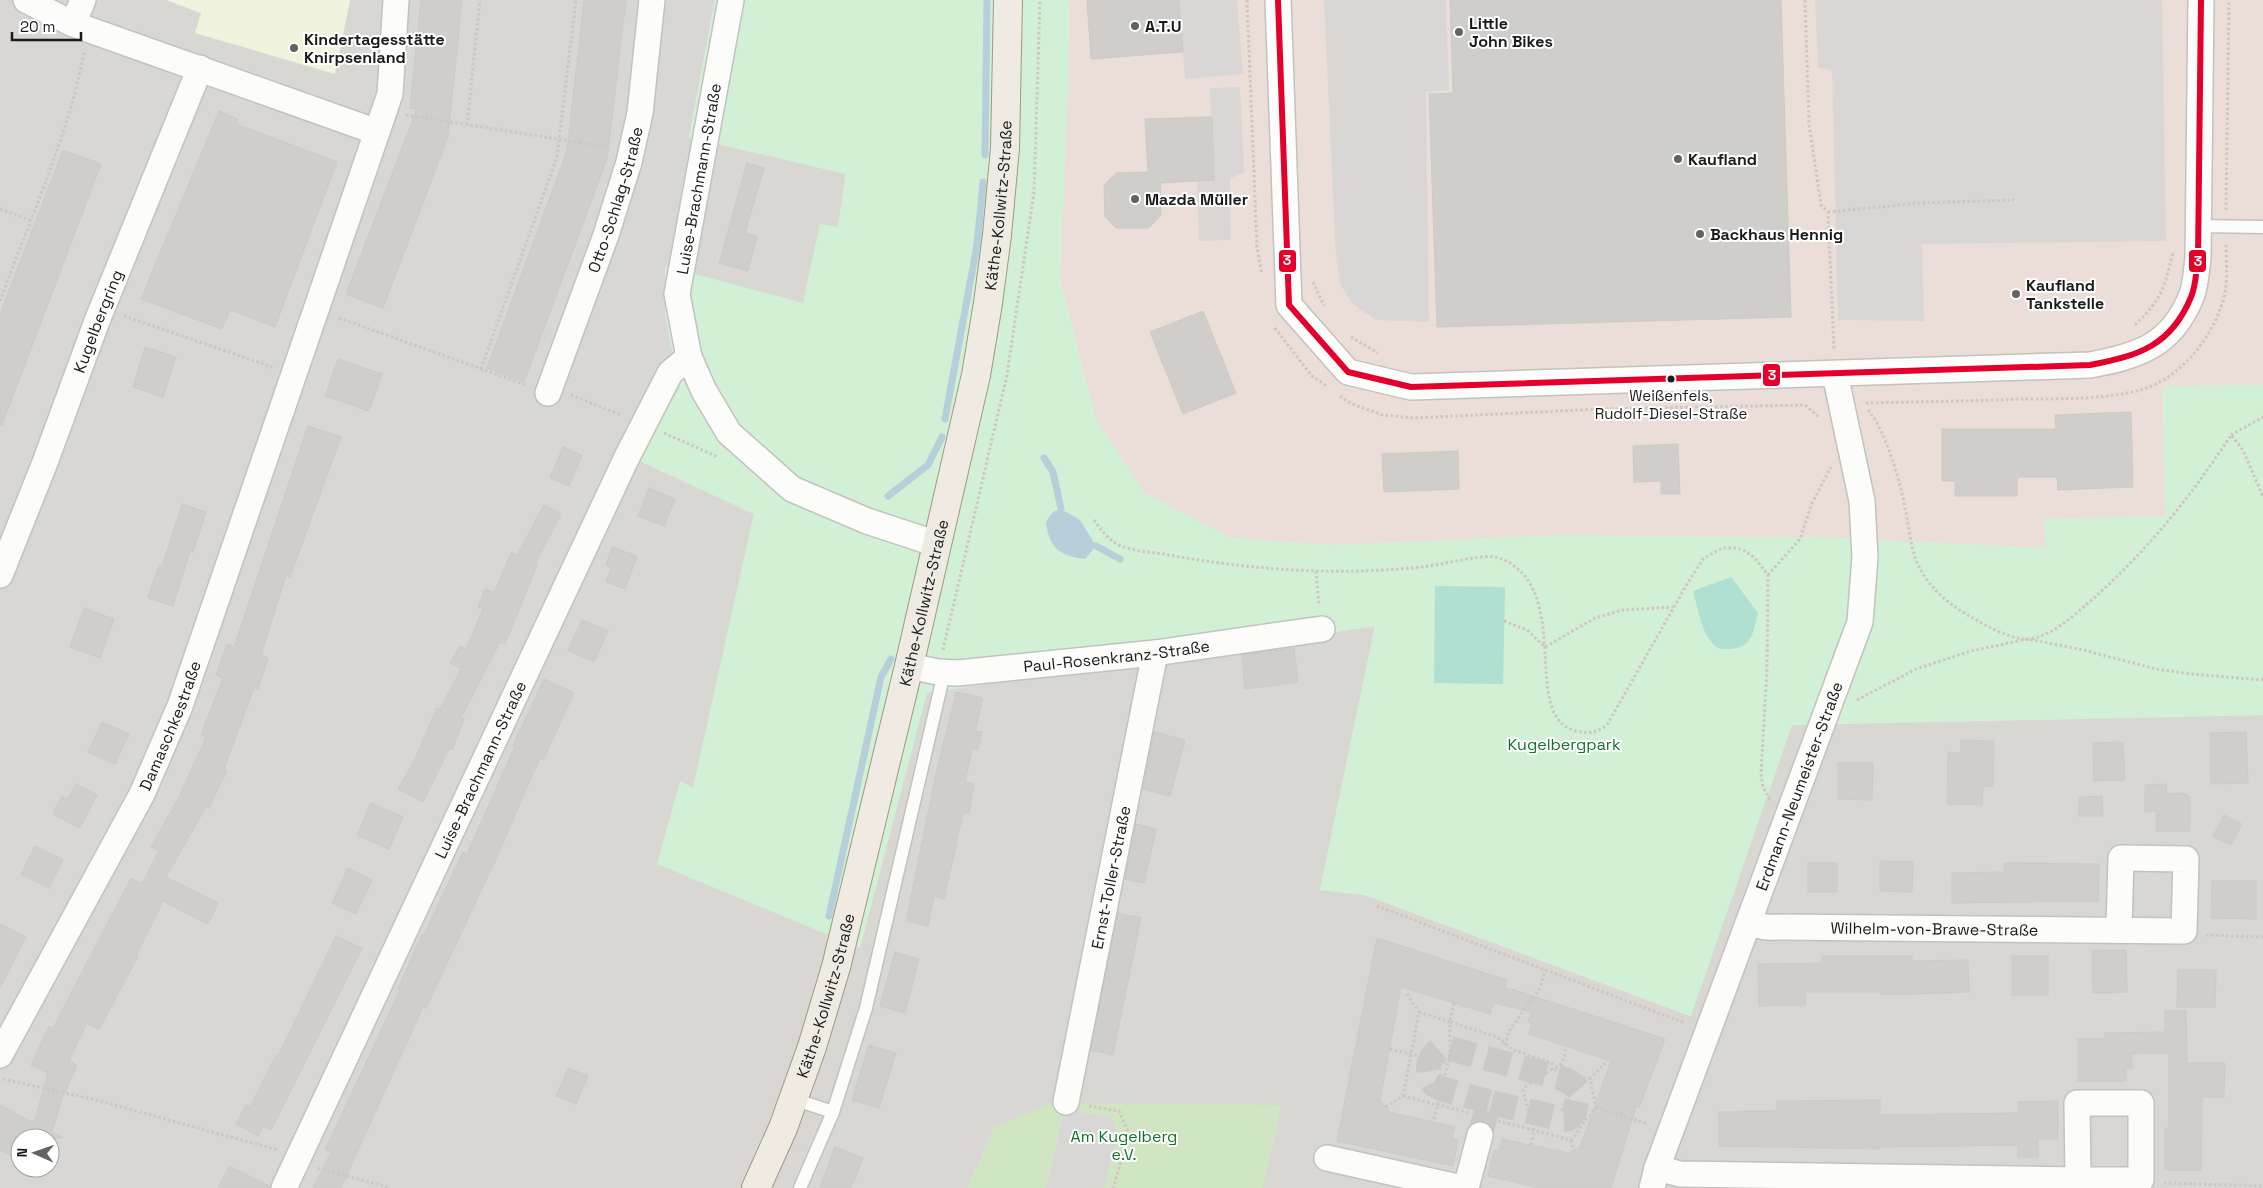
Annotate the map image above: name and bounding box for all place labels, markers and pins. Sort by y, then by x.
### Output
place label: Little John Bikes [1469,13,1553,52]
place label: A.T.U [1145,16,1182,37]
marker: A.T.U [1129,20,1141,32]
marker: Little John Bikes [1453,26,1465,38]
place label: Kindertagesstätte Knirpsenland [304,29,445,68]
marker: Kindertagesstätte Knirpsenland [288,42,300,54]
place label: Kaufland [1688,149,1757,170]
marker: Kaufland [1672,153,1684,165]
place label: Mazda Müller [1145,189,1248,210]
marker: Mazda Müller [1129,193,1141,205]
place label: Backhaus Hennig [1710,224,1843,245]
marker: Backhaus Hennig [1694,228,1706,240]
place label: Kaufland Tankstelle [2026,275,2104,314]
marker: Kaufland Tankstelle [2010,288,2022,300]
marker: Weißenfels, Rudolf-Diesel-Straße [1666,374,1676,384]
place label: Weißenfels, Rudolf-Diesel-Straße [1595,386,1747,423]

